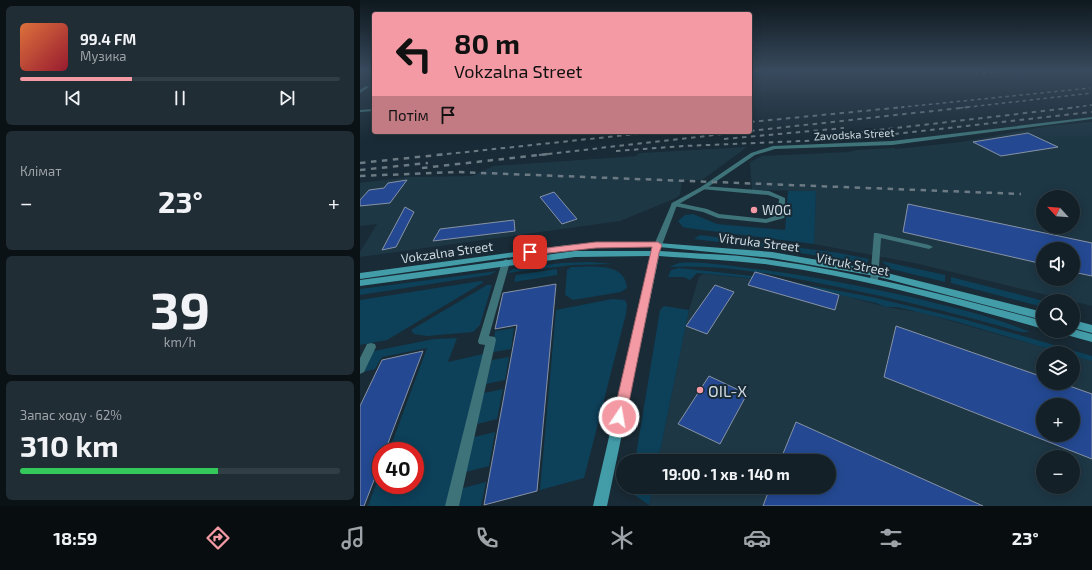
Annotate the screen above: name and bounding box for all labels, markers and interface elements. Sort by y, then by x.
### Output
text: 80 m [454,26,520,60]
icon: left [388,28,440,80]
text: 99.4 FM [80,30,136,48]
text: Музика [80,48,127,64]
text: Vokzalna Street [454,60,582,82]
icon: previous [62,87,84,109]
icon: pause [169,87,191,109]
icon: next [276,87,298,109]
icon: arrive [437,104,459,126]
text: Потім [388,106,429,124]
street label: Zavodska Street [813,125,895,143]
text: Клімат [20,163,62,179]
text: 23° [158,183,203,219]
text: − [20,189,33,215]
text: + [328,189,340,215]
north arrow [1036,190,1080,234]
map controls [1036,190,1080,494]
place label: WOG [762,202,791,218]
marker: WOG [749,205,759,215]
street label: Vitruka Street [718,229,800,255]
pin [513,235,547,269]
street label: Vokzalna Street [400,238,494,266]
icon: arrive [519,241,541,263]
button: sound [1036,242,1080,286]
street label: Vitruk Street [815,249,891,279]
text: 39 [150,277,210,339]
button: search [1036,294,1080,338]
text: km/h [164,334,196,350]
button: layers [1036,346,1080,390]
place label: OIL-X [708,381,747,400]
marker: OIL-X [695,385,705,395]
position arrow [598,396,640,438]
button: + [1036,398,1080,442]
text: Запас ходу · 62% [20,407,122,423]
text: 310 km [20,427,119,463]
speed limit sign: 40 [372,442,424,494]
button: − [1036,450,1080,494]
text: 19:00 · 1 хв · 140 m [662,465,790,483]
icon: directions [204,524,232,552]
icon: music [339,524,367,552]
icon: phone [473,524,501,552]
icon: climate [608,524,636,552]
icon: car [743,524,771,552]
icon: filters [877,524,905,552]
text: 18:59 [53,527,97,549]
text: 23° [1012,527,1039,549]

